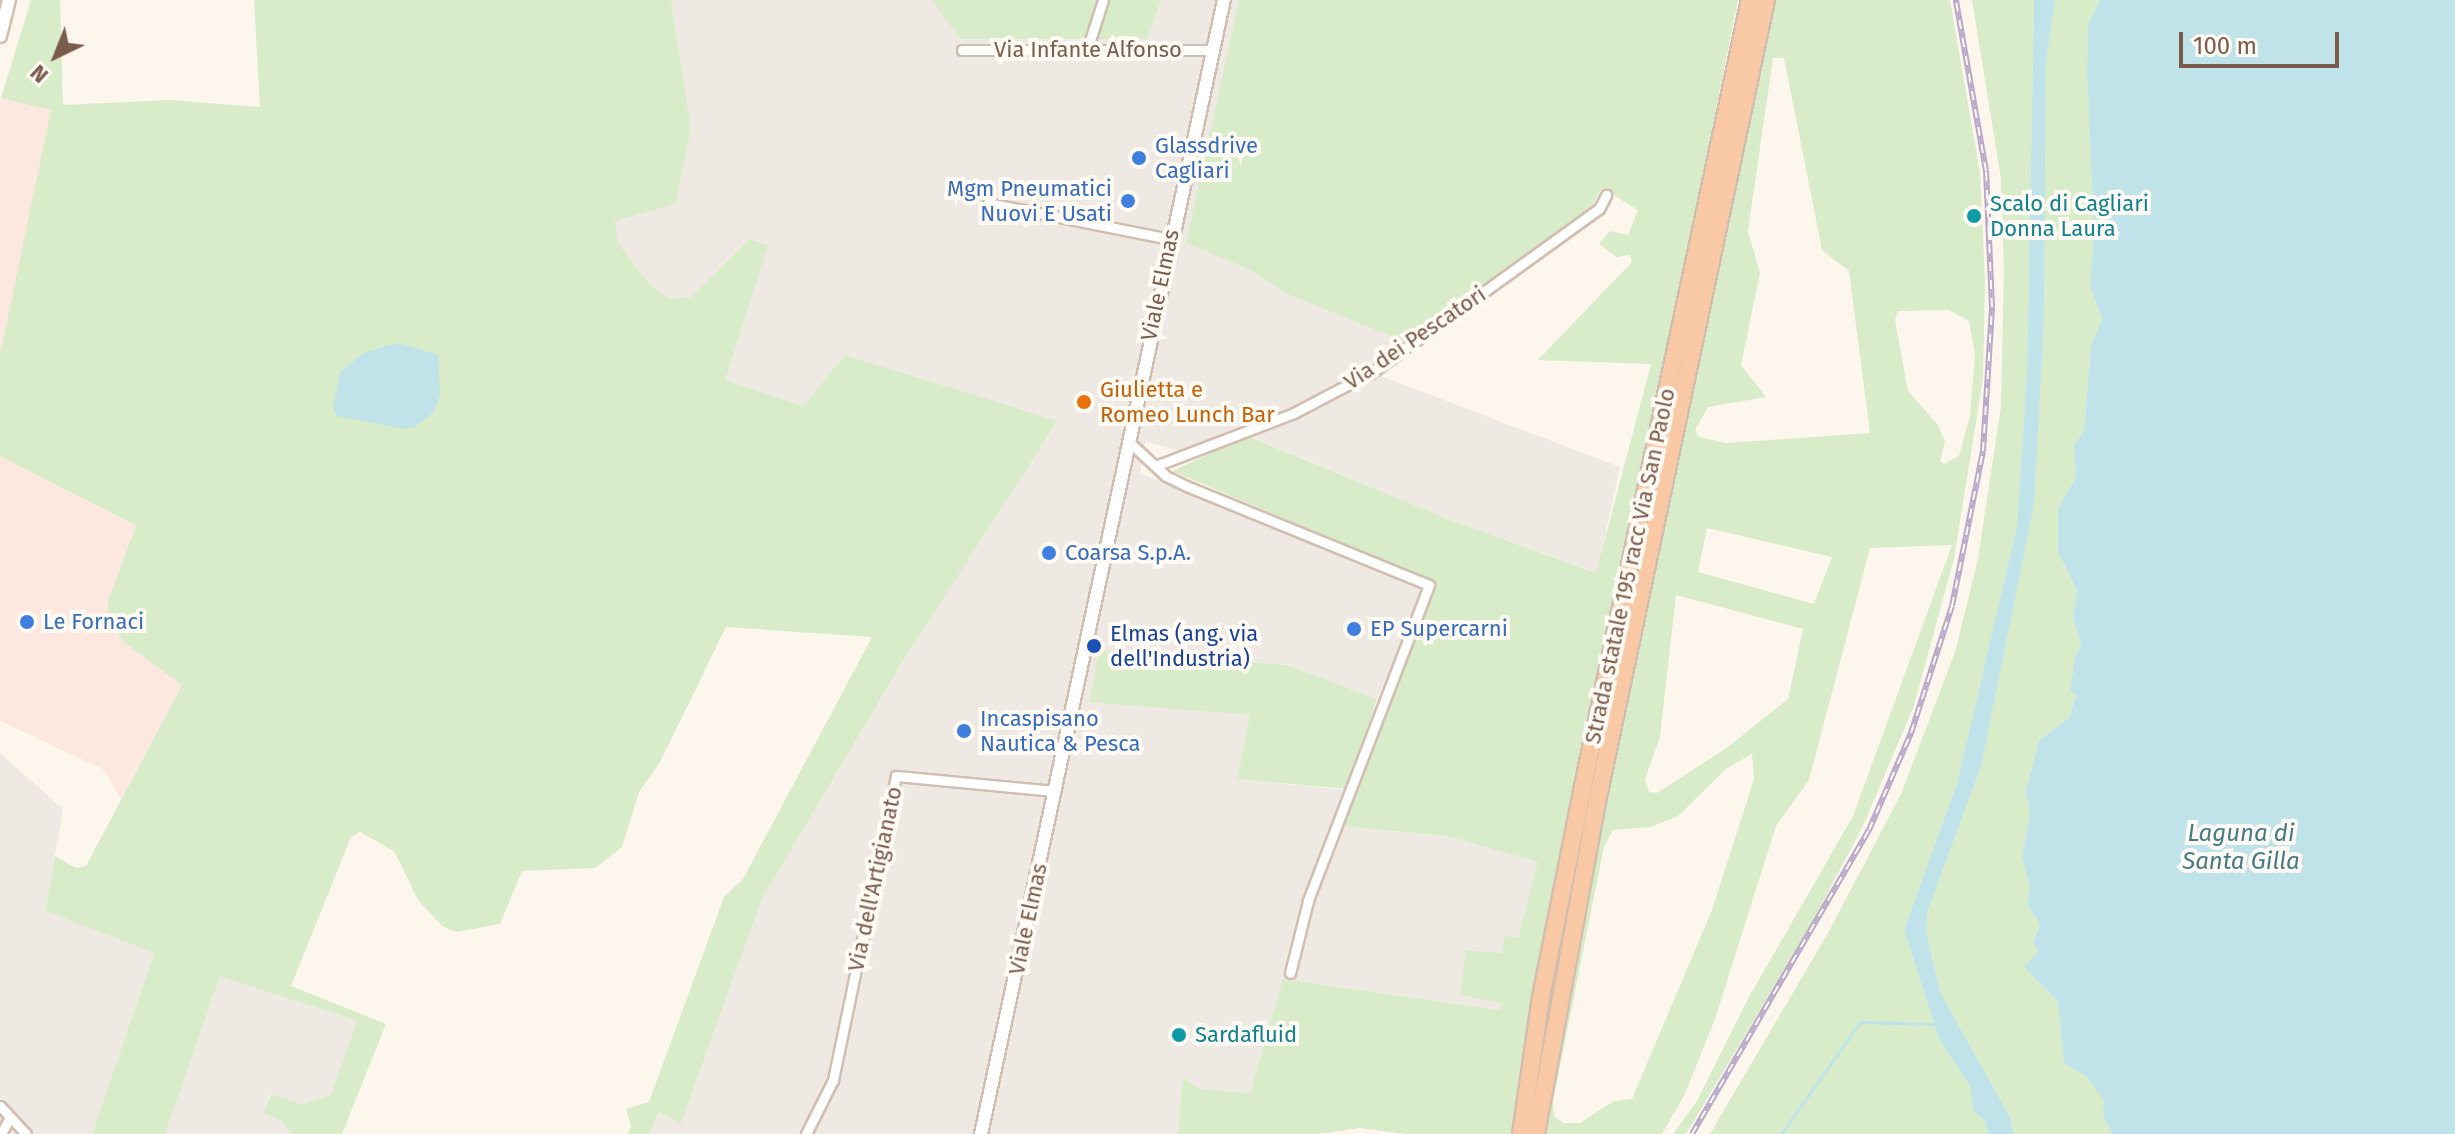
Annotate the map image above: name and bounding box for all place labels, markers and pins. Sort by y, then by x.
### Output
place label: Glassdrive Cagliari [1155,132,1258,184]
marker: Glassdrive Cagliari [1130,149,1148,167]
place label: Mgm Pneumatici Nuovi E Usati [947,175,1112,226]
place label: Scalo di Cagliari Donna Laura [1990,190,2149,242]
marker: Mgm Pneumatici Nuovi E Usati [1119,192,1137,210]
marker: Scalo di Cagliari Donna Laura [1965,207,1983,225]
place label: Giulietta e Romeo Lunch Bar [1100,376,1275,428]
marker: Giulietta e Romeo Lunch Bar [1075,393,1093,411]
place label: Coarsa S.p.A. [1065,540,1191,566]
marker: Coarsa S.p.A. [1040,544,1058,562]
place label: Le Fornaci [43,609,144,635]
marker: Le Fornaci [18,613,36,631]
place label: EP Supercarni [1370,616,1508,642]
place label: Elmas (ang. via dell'Industria) [1110,620,1258,672]
marker: EP Supercarni [1345,620,1363,638]
marker: Elmas (ang. via dell'Industria) [1085,637,1103,655]
place label: Incaspisano Nautica & Pesca [980,705,1141,756]
marker: Incaspisano Nautica & Pesca [955,722,973,740]
place label: Sardafluid [1195,1022,1297,1048]
marker: Sardafluid [1170,1026,1188,1044]

